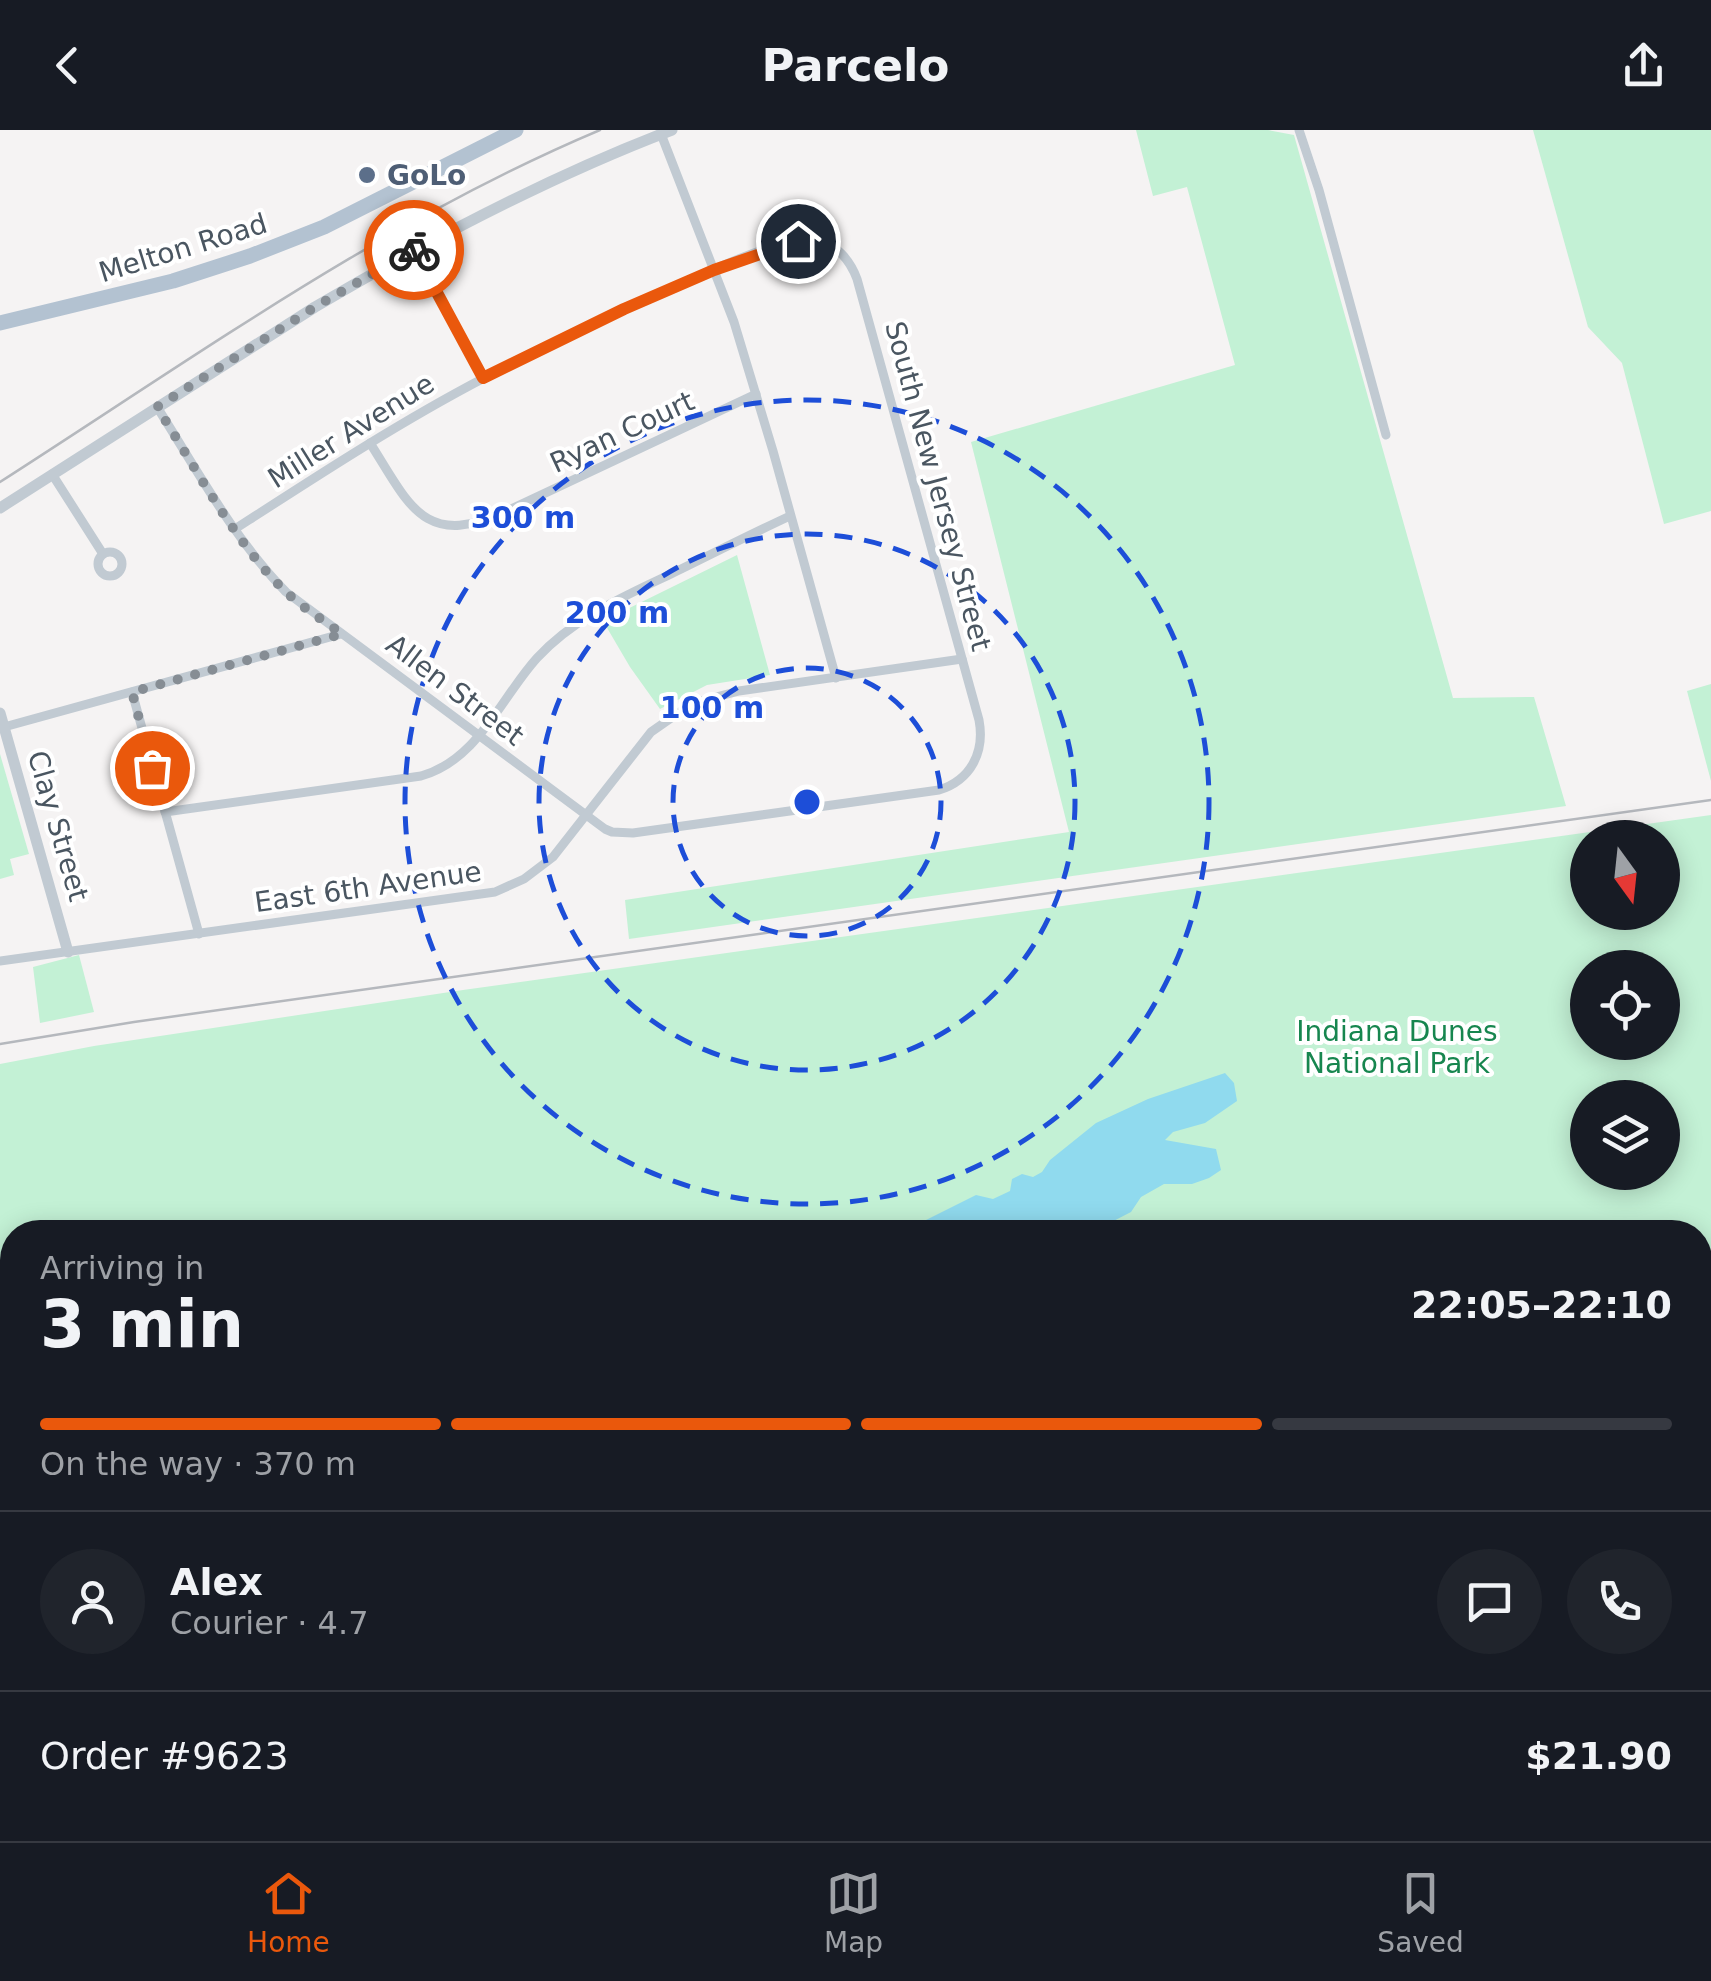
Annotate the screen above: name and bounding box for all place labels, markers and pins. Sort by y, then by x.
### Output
place label: GoLo [387,159,466,192]
marker: GoLo [356,164,378,186]
pin [756,199,841,284]
pin [110,726,195,811]
centre of rings [789,784,825,820]

